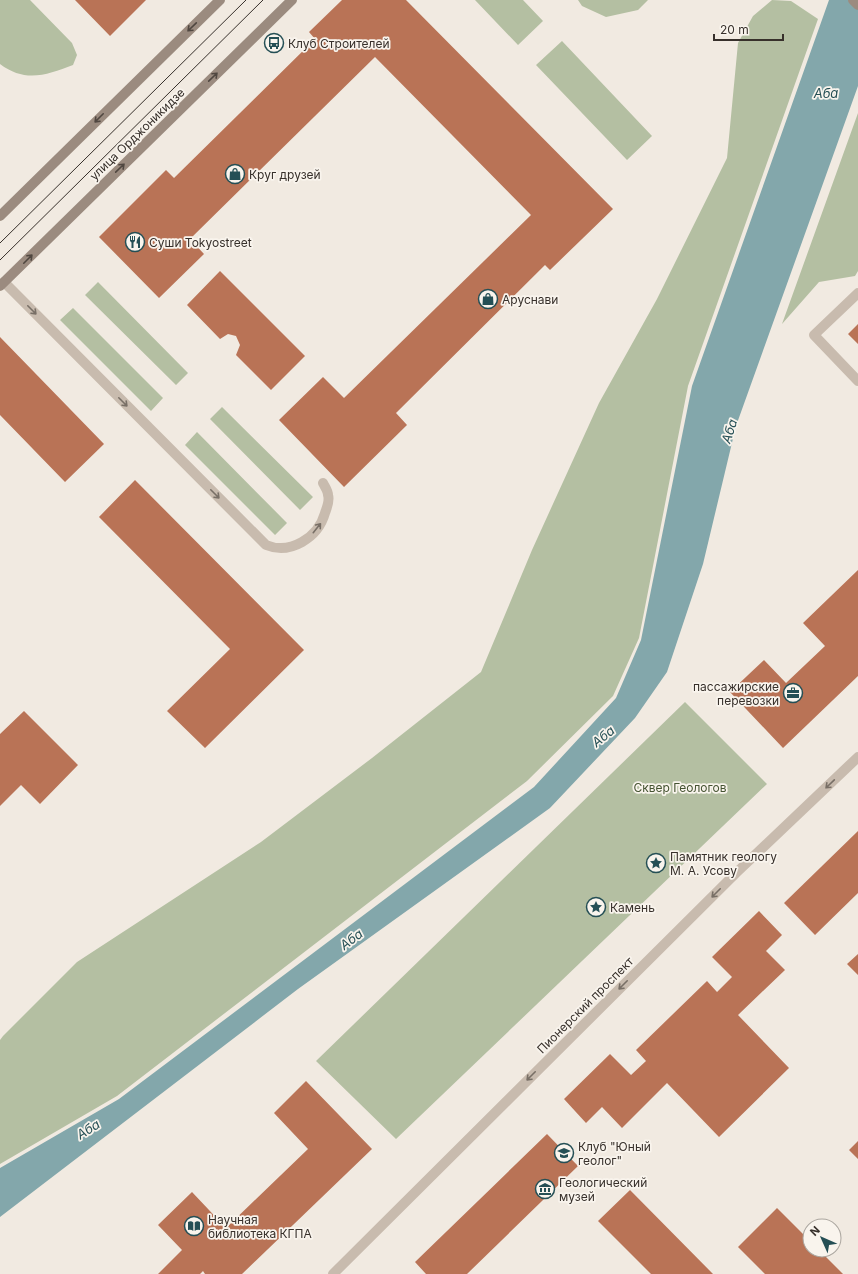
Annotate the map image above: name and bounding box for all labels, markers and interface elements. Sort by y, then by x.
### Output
scale bar [714,16,783,42]
one-way arrow [187,22,197,32]
text: 20 m [720,22,749,37]
bus stop icon: Клуб Строителей [263,32,285,54]
place label: Клуб Строителей [288,36,390,51]
one-way arrow [208,72,218,82]
street label: улица Орджоникидзе [86,85,188,183]
water label: Аба [813,85,838,101]
one-way arrow [94,113,104,123]
one-way arrow [115,163,125,173]
shop icon: Круг друзей [224,163,246,185]
place label: Круг друзей [249,167,321,182]
restaurant icon: Суши Tokyostreet [124,231,146,253]
place label: Суши Tokyostreet [149,235,252,250]
one-way arrow [23,254,33,264]
shop icon: Аруснави [477,288,499,310]
place label: Аруснави [502,292,558,307]
one-way arrow [27,305,37,315]
one-way arrow [119,397,128,407]
water label: Аба [717,417,740,446]
one-way arrow [210,489,220,499]
one-way arrow [312,523,321,534]
place label: пассажирские перевозки [693,679,779,708]
office icon: пассажирские перевозки [782,682,804,704]
water label: Аба [588,722,618,751]
one-way arrow [825,779,835,789]
park label: Сквер Геологов [633,780,727,795]
place label: Памятник геологу М. А. Усову [670,849,777,878]
place icon: Памятник геологу М. А. Усову [645,852,667,874]
one-way arrow [711,888,721,898]
place icon: Камень [585,896,607,918]
place label: Камень [610,900,655,915]
water label: Аба [336,925,366,953]
street label: Пионерский проспект [534,953,637,1056]
one-way arrow [619,980,628,990]
one-way arrow [526,1071,536,1081]
water label: Аба [72,1116,103,1143]
place label: Клуб "Юный геолог" [578,1139,651,1168]
school or university icon: Клуб "Юный геолог" [553,1142,575,1164]
place label: Геологический музей [559,1175,647,1204]
museum icon: Геологический музей [534,1178,556,1200]
place label: Научная библиотека КГПА [208,1212,312,1241]
library icon: Научная библиотека КГПА [183,1215,205,1237]
north arrow [802,1218,842,1258]
text: N [807,1223,823,1239]

